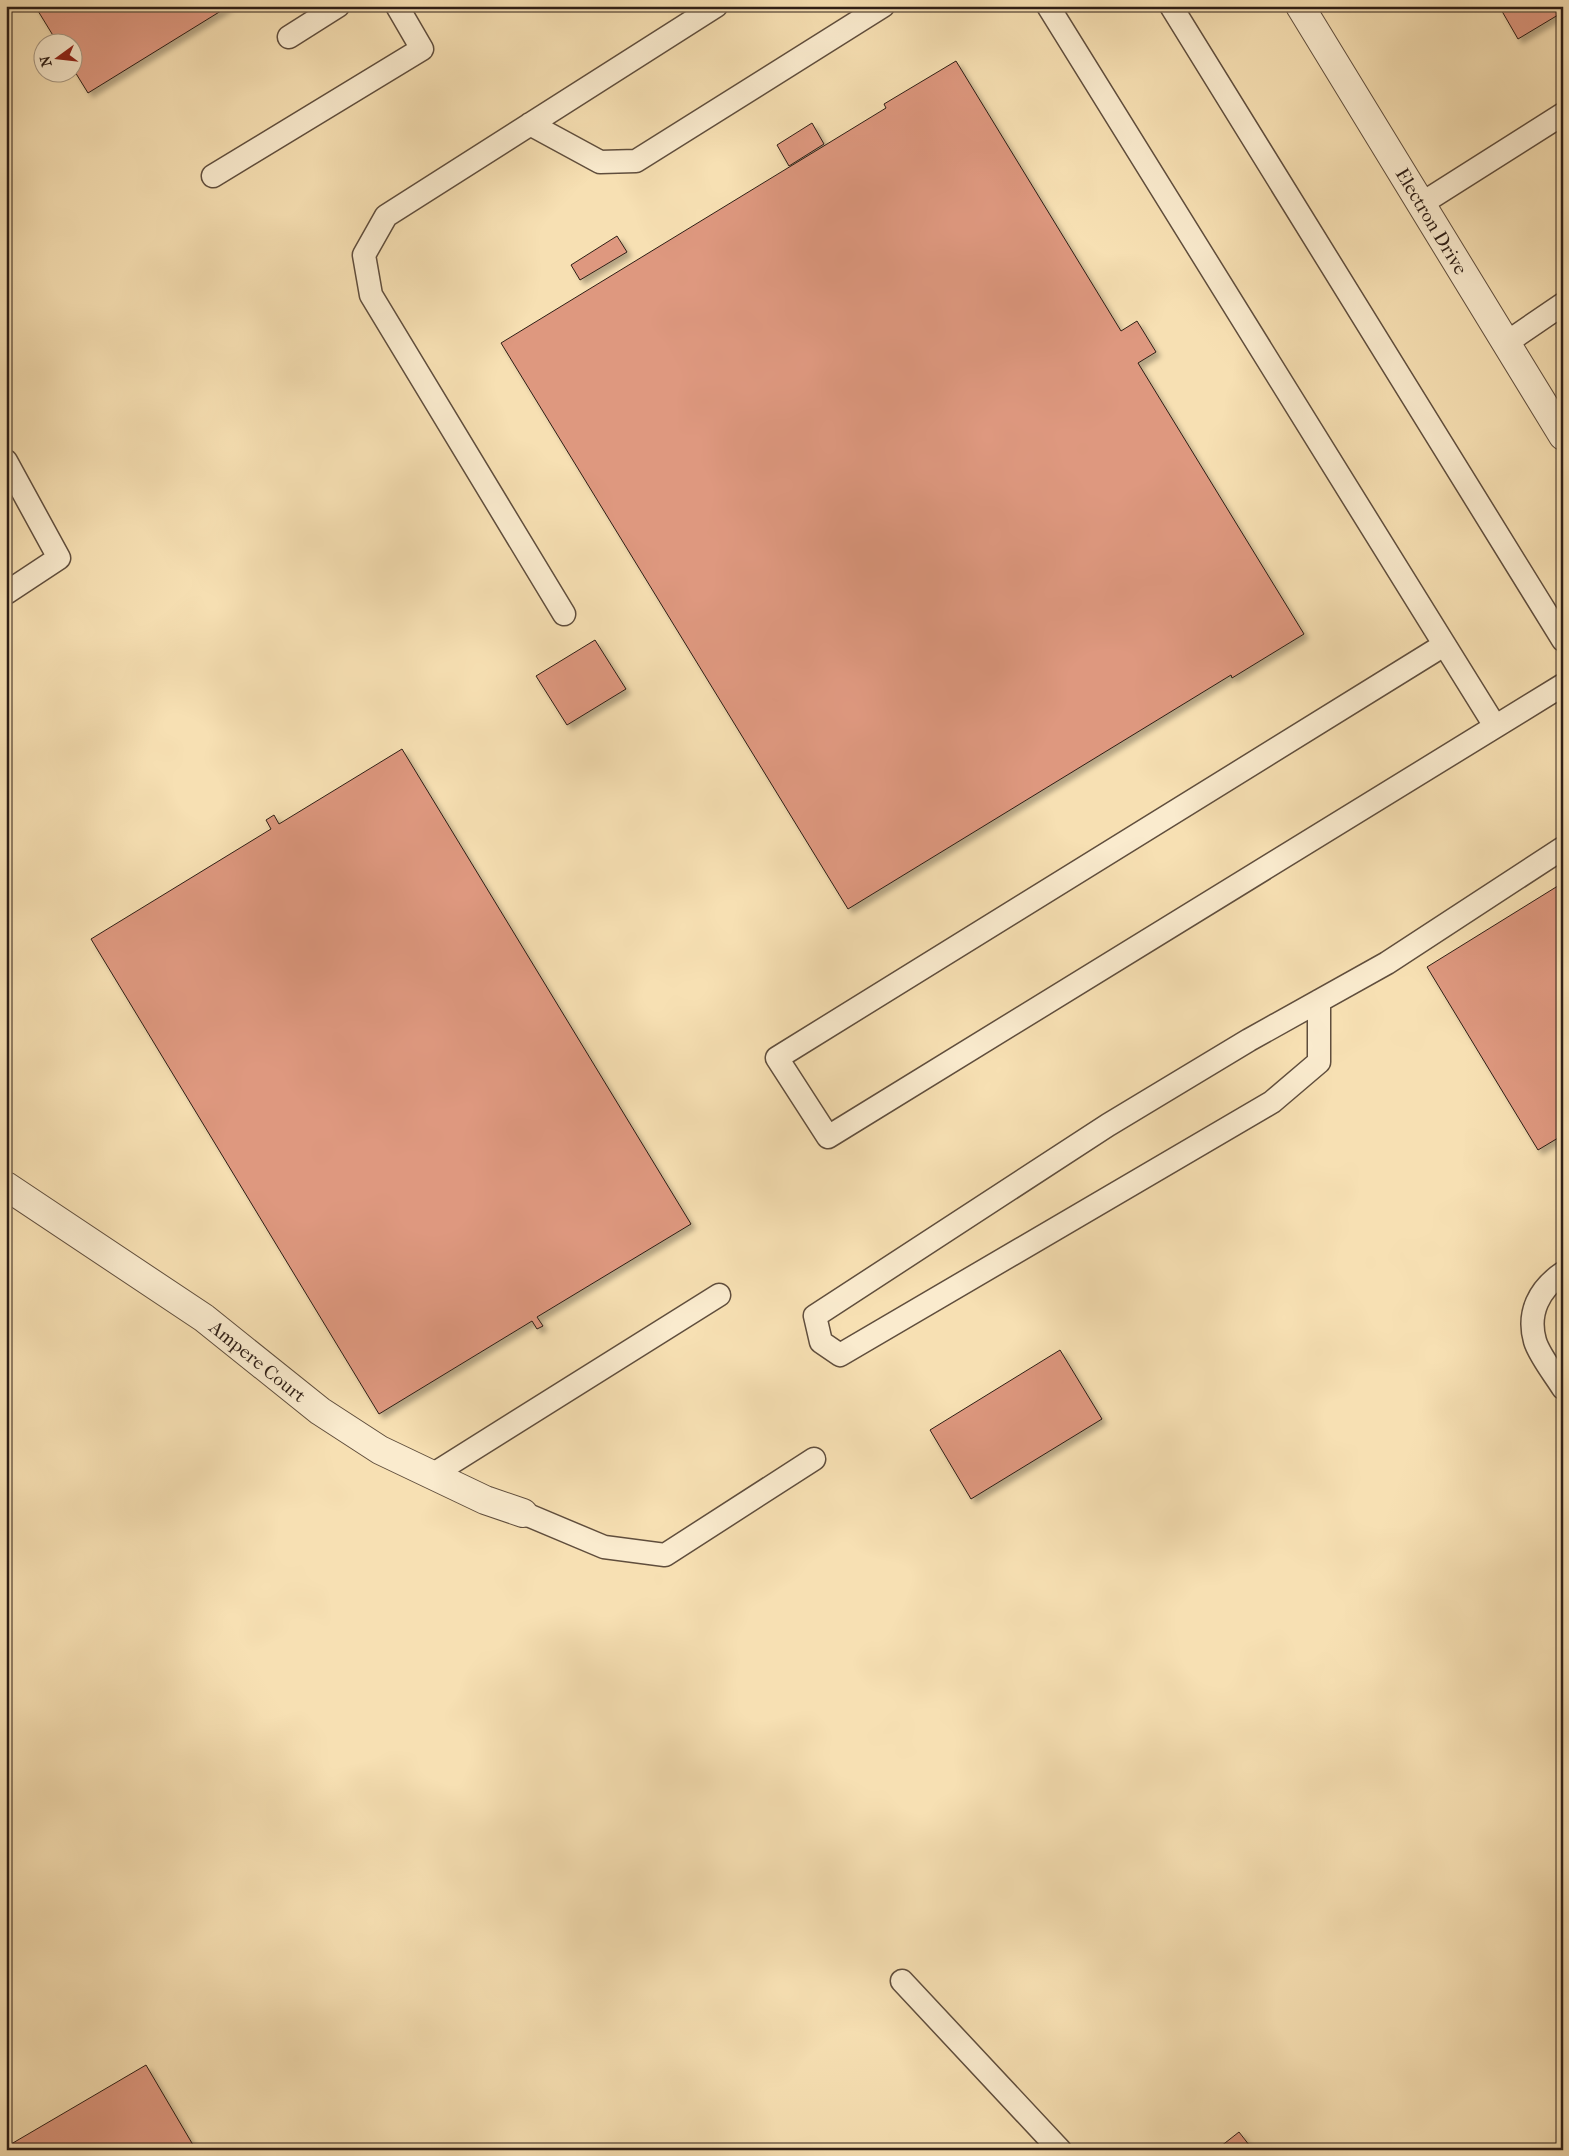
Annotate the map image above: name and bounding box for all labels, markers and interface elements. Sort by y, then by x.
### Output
north arrow [32,32,82,82]
text: N [36,54,56,69]
street label: Electron Drive [1391,164,1472,279]
street label: Ampere Court [204,1316,310,1407]

